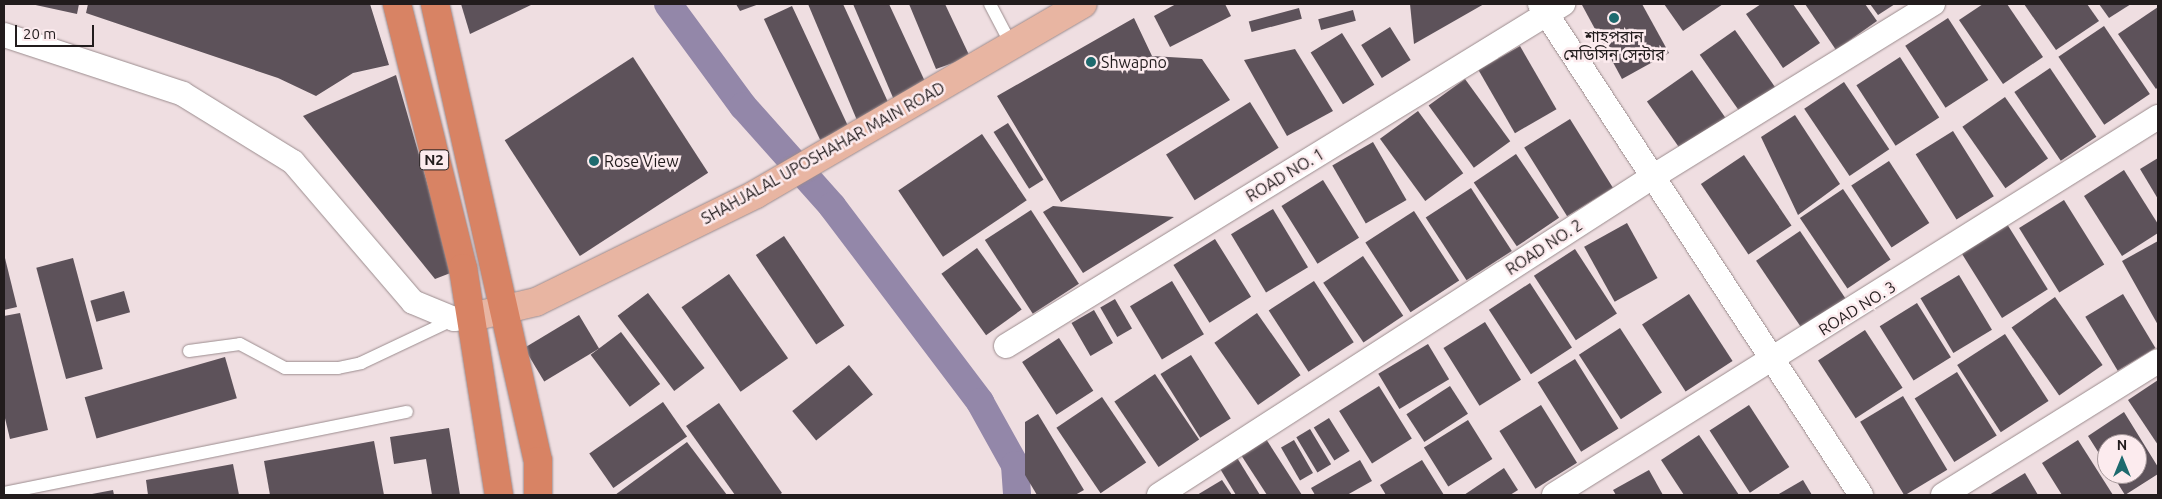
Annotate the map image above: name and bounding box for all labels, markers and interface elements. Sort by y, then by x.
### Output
marker: শাহপরান মেডিসিন সেন্টার [1608,12,1620,24]
scale bar [18,15,96,47]
text: 20 m [23,25,56,42]
place label: শাহপরান মেডিসিন সেন্টার [1563,26,1665,64]
place label: Shwapno [1101,52,1167,72]
marker: Shwapno [1085,56,1097,68]
street label: SHAHJALAL UPOSHAHAR MAIN ROAD [698,78,948,228]
street label: ROAD NO. 1 [1242,144,1328,206]
road number: N2 [419,148,449,172]
place label: Rose View [604,151,679,171]
marker: Rose View [588,155,600,167]
street label: ROAD NO. 2 [1502,215,1586,279]
street label: ROAD NO. 3 [1815,277,1899,339]
north arrow [2097,434,2147,484]
text: N [2117,437,2127,453]

